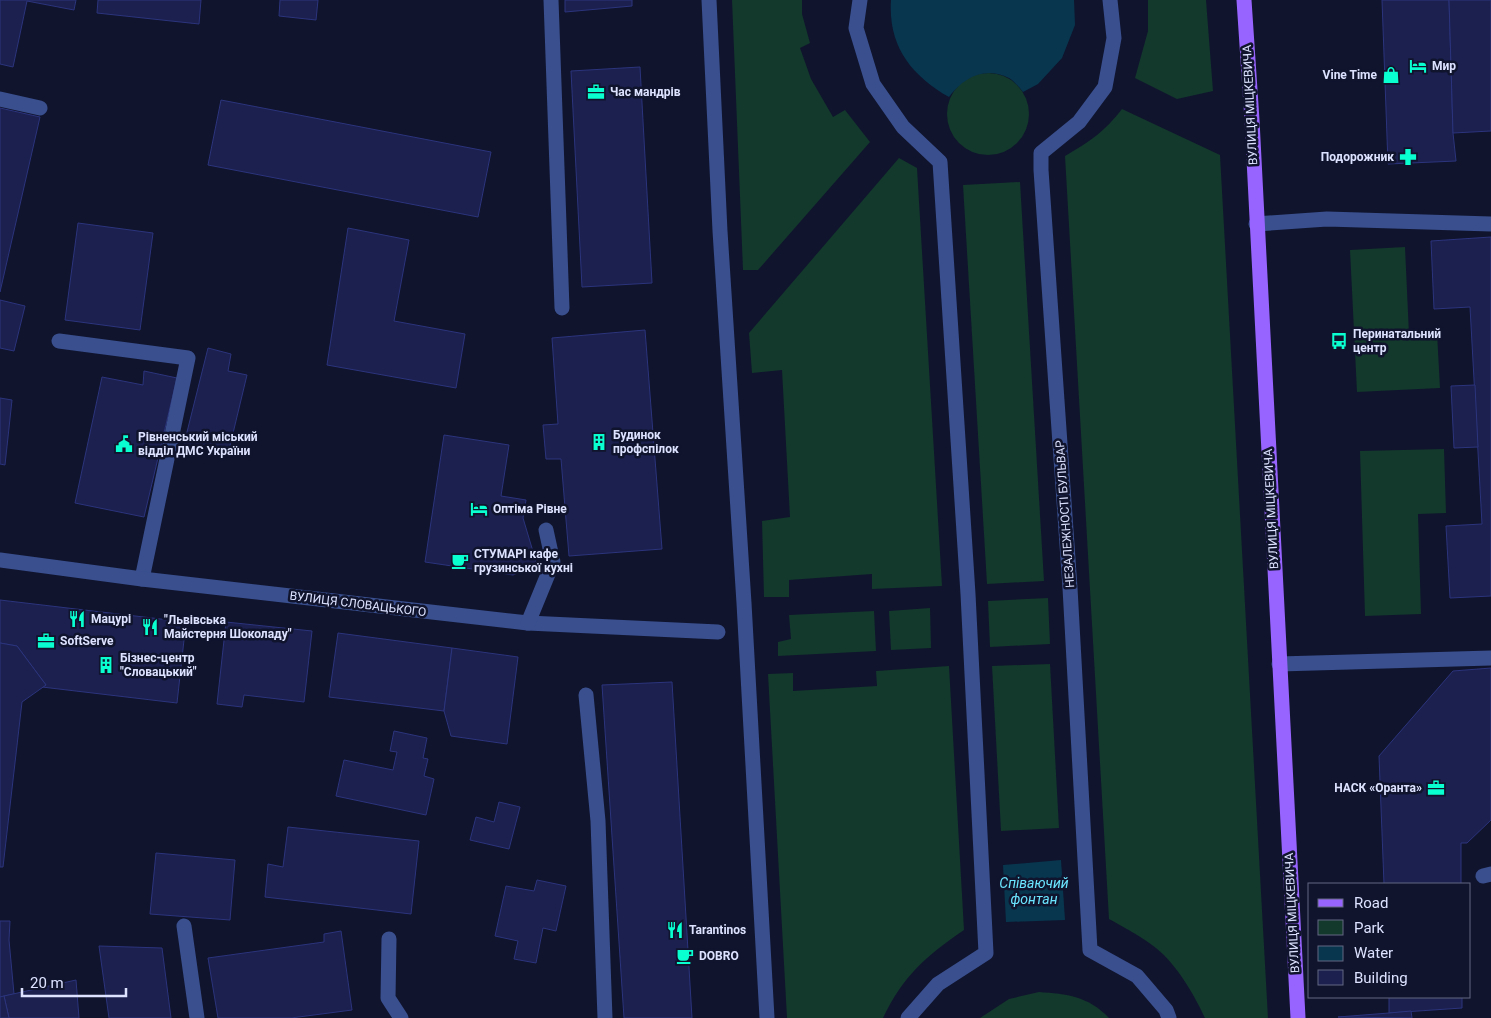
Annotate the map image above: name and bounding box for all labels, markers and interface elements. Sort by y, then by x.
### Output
street label: ВУЛИЦЯ МІЦКЕВИЧА [1240,44,1260,165]
hotel icon: Мир [1408,56,1428,76]
place label: Мир [1432,59,1456,73]
shop icon: Vine Time [1381,65,1401,85]
place label: Vine Time [1323,68,1378,82]
office icon: Час мандрів [586,82,606,102]
place label: Час мандрів [610,85,681,99]
pharmacy icon: Подорожник [1398,147,1418,167]
place label: Подорожник [1321,150,1394,164]
place label: Перинатальний центр [1353,327,1441,355]
bus stop icon: Перинатальний центр [1329,331,1349,351]
place label: Будинок профспілок [613,428,679,456]
place label: Рівненський міський відділ ДМС України [138,430,258,458]
building icon: Будинок профспілок [589,432,609,452]
public building icon: Рівненський міський відділ ДМС України [114,434,134,454]
street label: НЕЗАЛЕЖНОСТІ БУЛЬВАР [1053,439,1077,588]
street label: ВУЛИЦЯ МІЦКЕВИЧА [1261,448,1281,569]
hotel icon: Оптіма Рівне [469,499,489,519]
place label: Оптіма Рівне [493,502,567,516]
place label: СТУМАРІ кафе грузинської кухні [474,547,573,575]
cafe icon: СТУМАРІ кафе грузинської кухні [450,551,470,571]
street label: ВУЛИЦЯ СЛОВАЦЬКОГО [289,589,427,619]
restaurant icon: Мацурі [67,609,87,629]
place label: Мацурі [91,612,131,626]
place label: "Львівська Майстерня Шоколаду" [164,613,292,641]
restaurant icon: "Львівська Майстерня Шоколаду" [140,617,160,637]
office icon: SoftServe [36,631,56,651]
place label: SoftServe [60,634,114,648]
place label: Бізнес-центр "Словацький" [120,651,197,679]
building icon: Бізнес-центр "Словацький" [96,655,116,675]
office icon: НАСК «Оранта» [1426,778,1446,798]
place label: НАСК «Оранта» [1334,781,1422,795]
street label: ВУЛИЦЯ МІЦКЕВИЧА [1282,852,1302,973]
water label: Співаючий фонтан [999,875,1069,907]
legend [1308,883,1471,998]
text: Road [1354,894,1388,912]
text: Park [1354,919,1385,937]
restaurant icon: Tarantinos [665,920,685,940]
place label: Tarantinos [689,923,746,937]
text: Water [1354,944,1393,962]
cafe icon: DOBRO [675,946,695,966]
place label: DOBRO [699,949,739,963]
scale bar [22,966,126,998]
text: Building [1354,969,1408,987]
text: 20 m [30,974,64,992]

